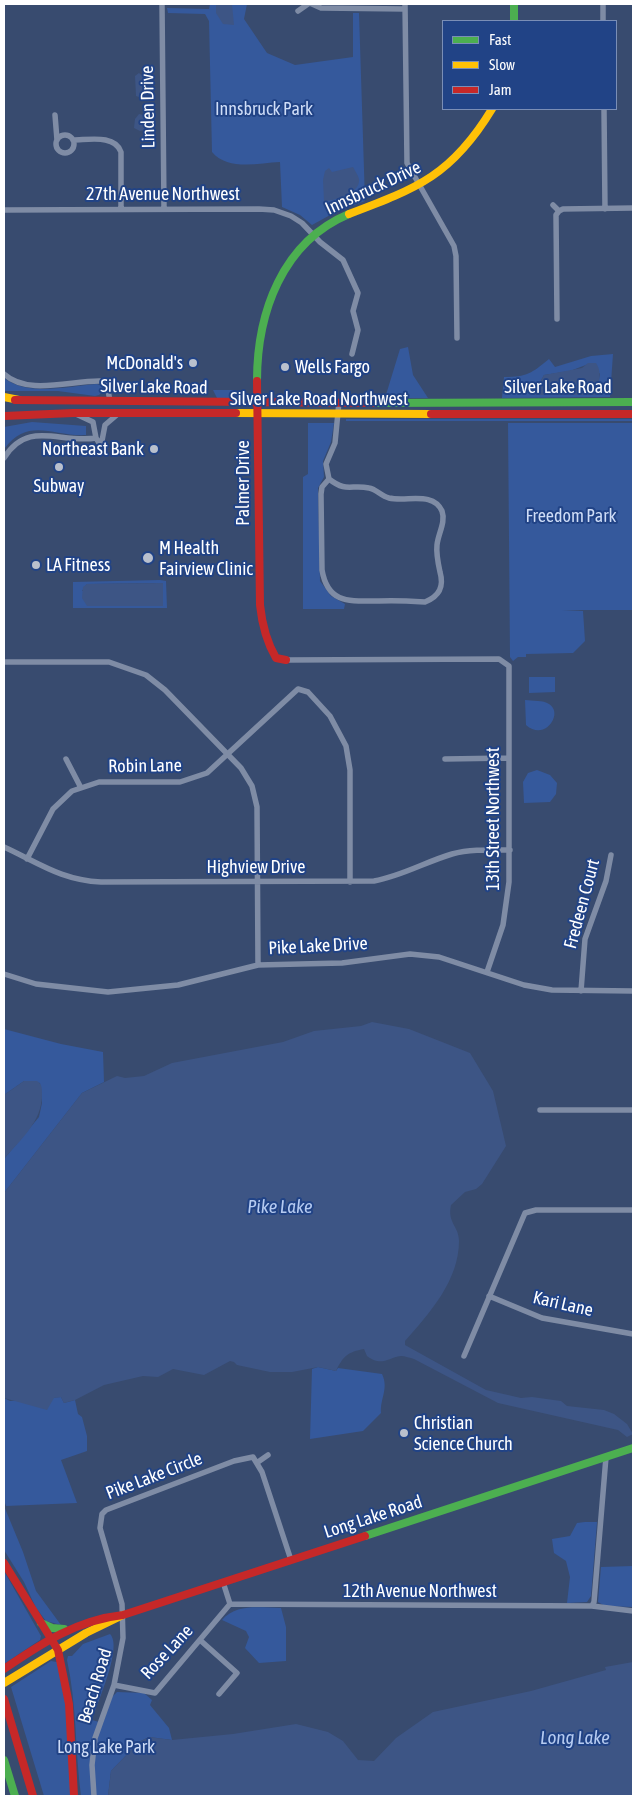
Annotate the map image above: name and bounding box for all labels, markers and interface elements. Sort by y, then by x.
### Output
legend [442,20,617,110]
text: Fast [489,31,511,48]
text: Slow [489,56,515,73]
street label: Linden Drive [136,65,160,149]
text: Jam [489,81,512,98]
park label: Innsbruck Park [215,98,313,120]
street label: Innsbruck Drive [322,156,424,220]
street label: 27th Avenue Northwest [86,183,240,205]
place label: McDonald's [106,352,183,374]
place label: Wells Fargo [295,356,370,378]
marker: McDonald's [187,357,199,369]
marker: Wells Fargo [279,361,291,373]
street label: Silver Lake Road [100,375,208,399]
street label: Silver Lake Road [504,376,612,398]
street label: Silver Lake Road Northwest [230,388,408,410]
place label: Northeast Bank [42,438,144,460]
street label: Palmer Drive [232,440,254,526]
marker: Northeast Bank [148,443,160,455]
marker: Subway [53,461,65,473]
place label: Subway [34,475,84,497]
park label: Freedom Park [526,505,616,527]
place label: M Health Fairview Clinic [159,537,253,580]
marker: M Health Fairview Clinic [141,551,155,565]
place label: LA Fitness [46,554,110,576]
marker: LA Fitness [30,559,42,571]
street label: 13th Street Northwest [482,747,504,891]
street label: Robin Lane [108,755,182,777]
street label: Highview Drive [207,856,305,878]
street label: Fredeen Court [560,857,604,951]
street label: Pike Lake Drive [268,933,368,959]
water label: Pike Lake [247,1196,313,1218]
street label: Kari Lane [531,1287,595,1321]
place label: Christian Science Church [414,1412,513,1455]
marker: Christian Science Church [398,1427,410,1439]
street label: Pike Lake Circle [103,1448,205,1504]
street label: Long Lake Road [321,1491,425,1543]
street label: 12th Avenue Northwest [343,1580,497,1602]
street label: Rose Lane [136,1620,198,1684]
street label: Beach Road [73,1646,117,1726]
water label: Long Lake [540,1727,610,1749]
park label: Long Lake Park [57,1736,155,1758]

